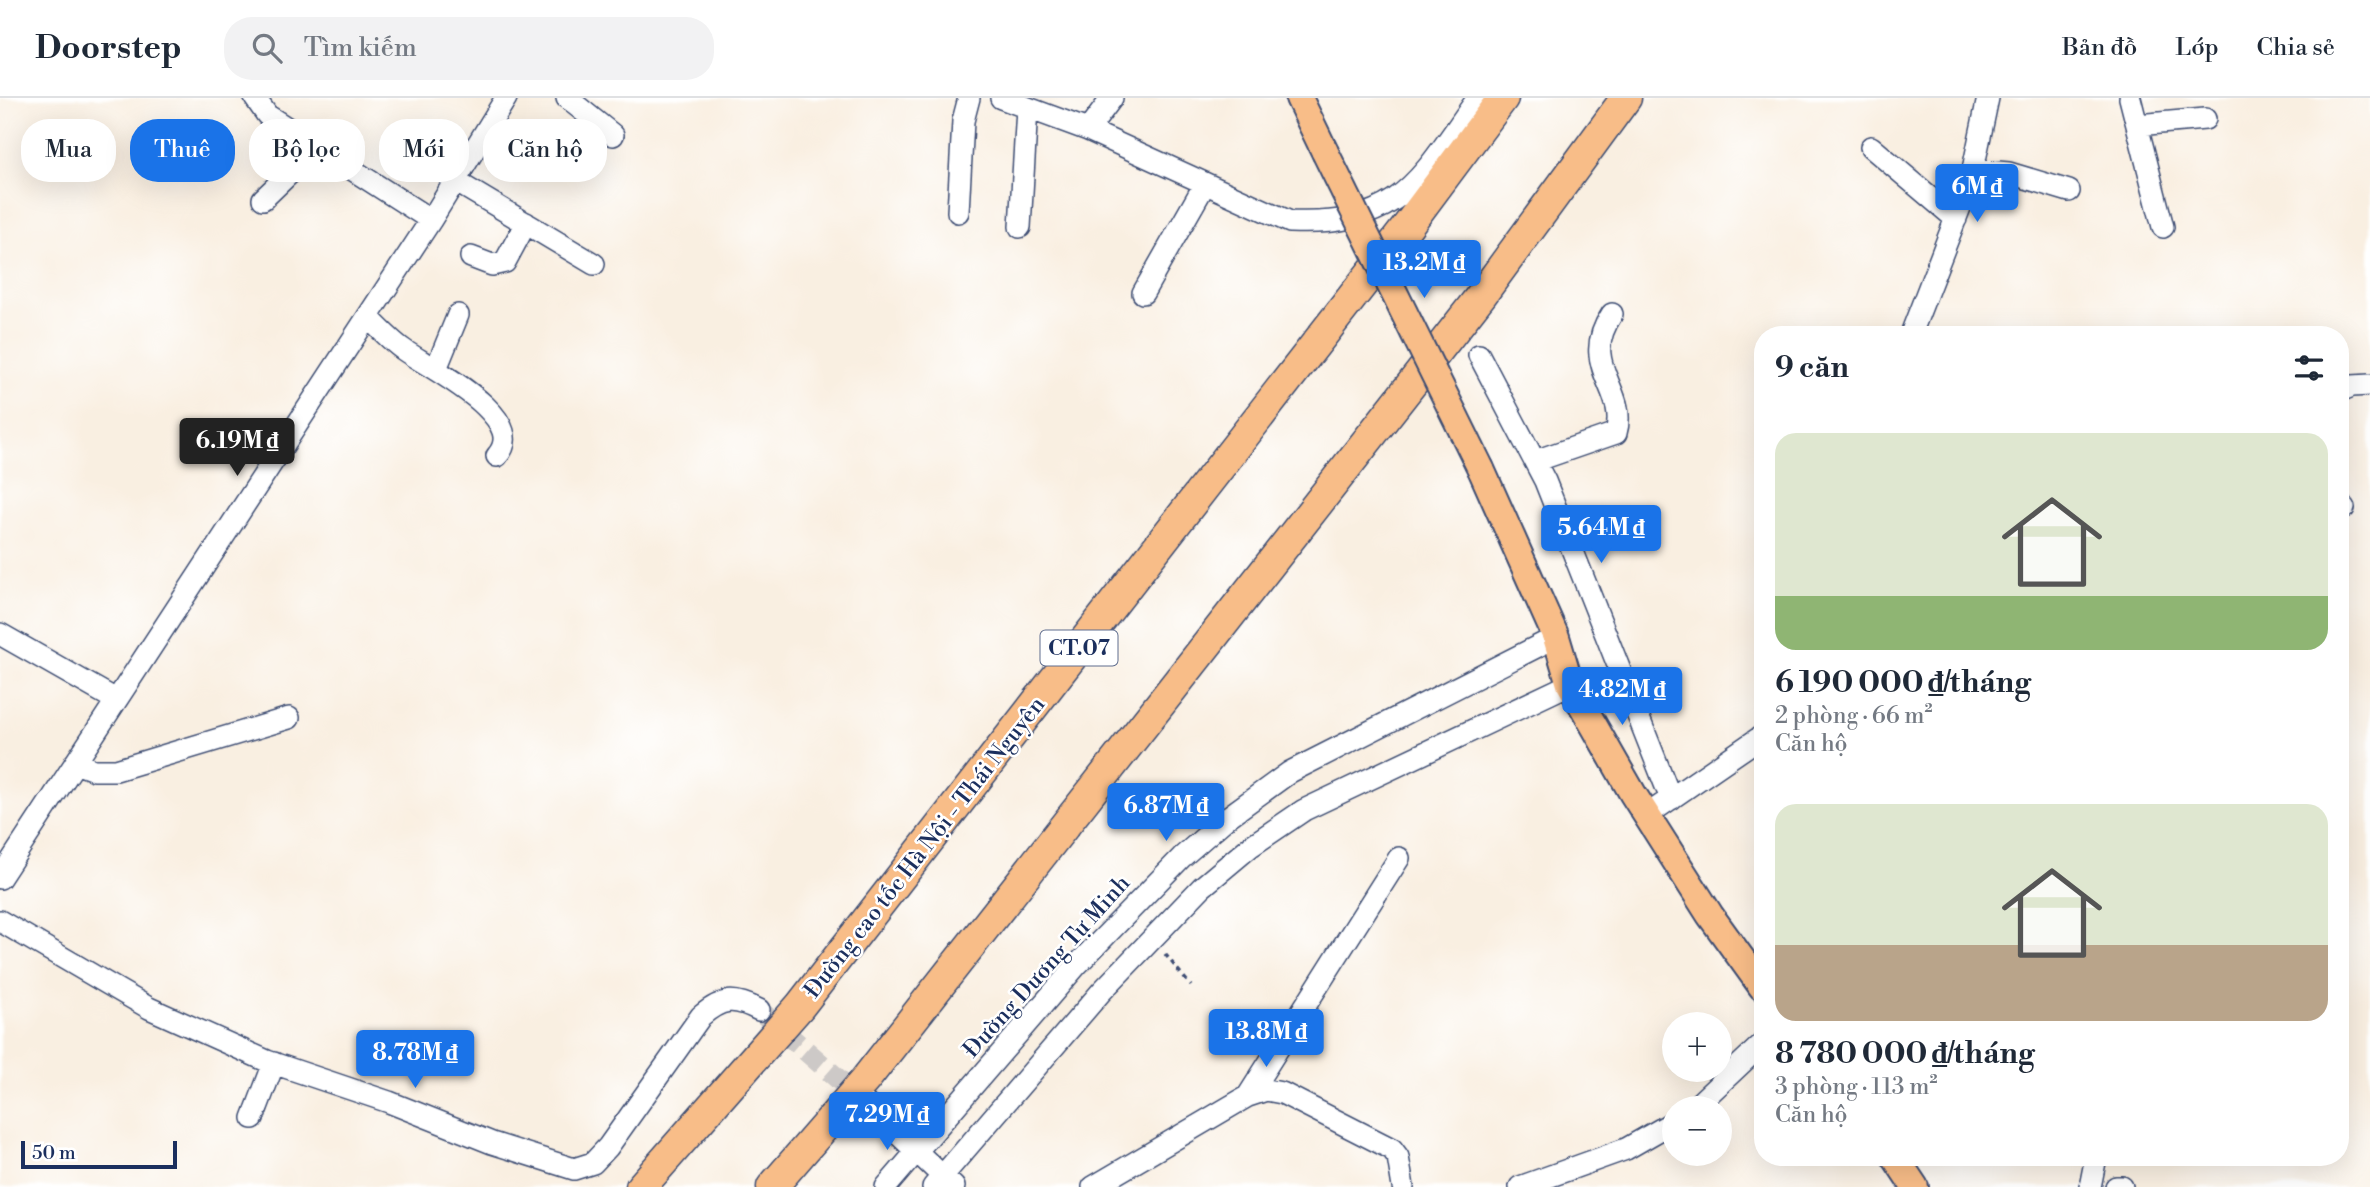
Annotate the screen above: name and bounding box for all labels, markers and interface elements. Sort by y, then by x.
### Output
search box [224,17,714,80]
text: Doorstep [35,28,182,69]
icon: search [248,29,286,67]
text: Tìm kiếm [304,32,417,64]
text: Bản đồ [2062,33,2137,63]
text: Lớp [2175,33,2219,63]
text: Chia sẻ [2257,33,2335,63]
chip: Mua [21,119,116,182]
chip: Thuê [130,119,235,182]
chip: Bộ lọc [249,119,365,182]
chip: Mới [379,119,469,182]
chip: Căn hộ [483,119,607,182]
pin: 6M ₫ [1936,164,2018,224]
text: 6M ₫ [1951,173,2003,201]
pin: 13.2M ₫ [1359,240,1489,300]
text: 13.2M ₫ [1383,249,1465,277]
text: 9 căn [1775,349,1849,387]
icon: filters [2290,349,2328,387]
pin: 6.19M ₫ [172,418,302,478]
text: 6.19M ₫ [196,427,278,455]
icon: home [1989,479,2115,605]
pin: 5.64M ₫ [1536,505,1666,565]
text: 5.64M ₫ [1557,514,1645,542]
road number: CT.07 [1040,630,1118,666]
text: 6 190 000 ₫/tháng [1775,664,2031,702]
pin: 4.82M ₫ [1557,668,1687,727]
text: 4.82M ₫ [1578,676,1666,704]
street label: Đường cao tốc Hà Nội - Thái Nguyên [798,691,1051,1004]
text: 2 phòng · 66 m² [1775,702,1933,730]
text: Căn hộ [1775,730,1848,758]
pin: 6.87M ₫ [1101,784,1231,843]
text: 6.87M ₫ [1123,792,1209,820]
icon: home [1989,850,2115,976]
street label: Đường Dương Tự Minh [957,869,1136,1064]
pin: 13.8M ₫ [1201,1010,1331,1069]
map controls [1662,1012,1732,1166]
button: + [1662,1012,1732,1082]
text: 13.8M ₫ [1225,1018,1307,1046]
pin: 8.78M ₫ [350,1030,480,1090]
text: 8 780 000 ₫/tháng [1775,1035,2035,1073]
text: 8.78M ₫ [372,1039,458,1067]
text: 3 phòng · 113 m² [1775,1073,1937,1101]
pin: 7.29M ₫ [822,1093,952,1152]
button: − [1662,1096,1732,1166]
text: 7.29M ₫ [845,1101,929,1129]
text: Căn hộ [1775,1101,1848,1129]
scale bar [21,1138,177,1170]
text: 50 m [32,1141,76,1165]

